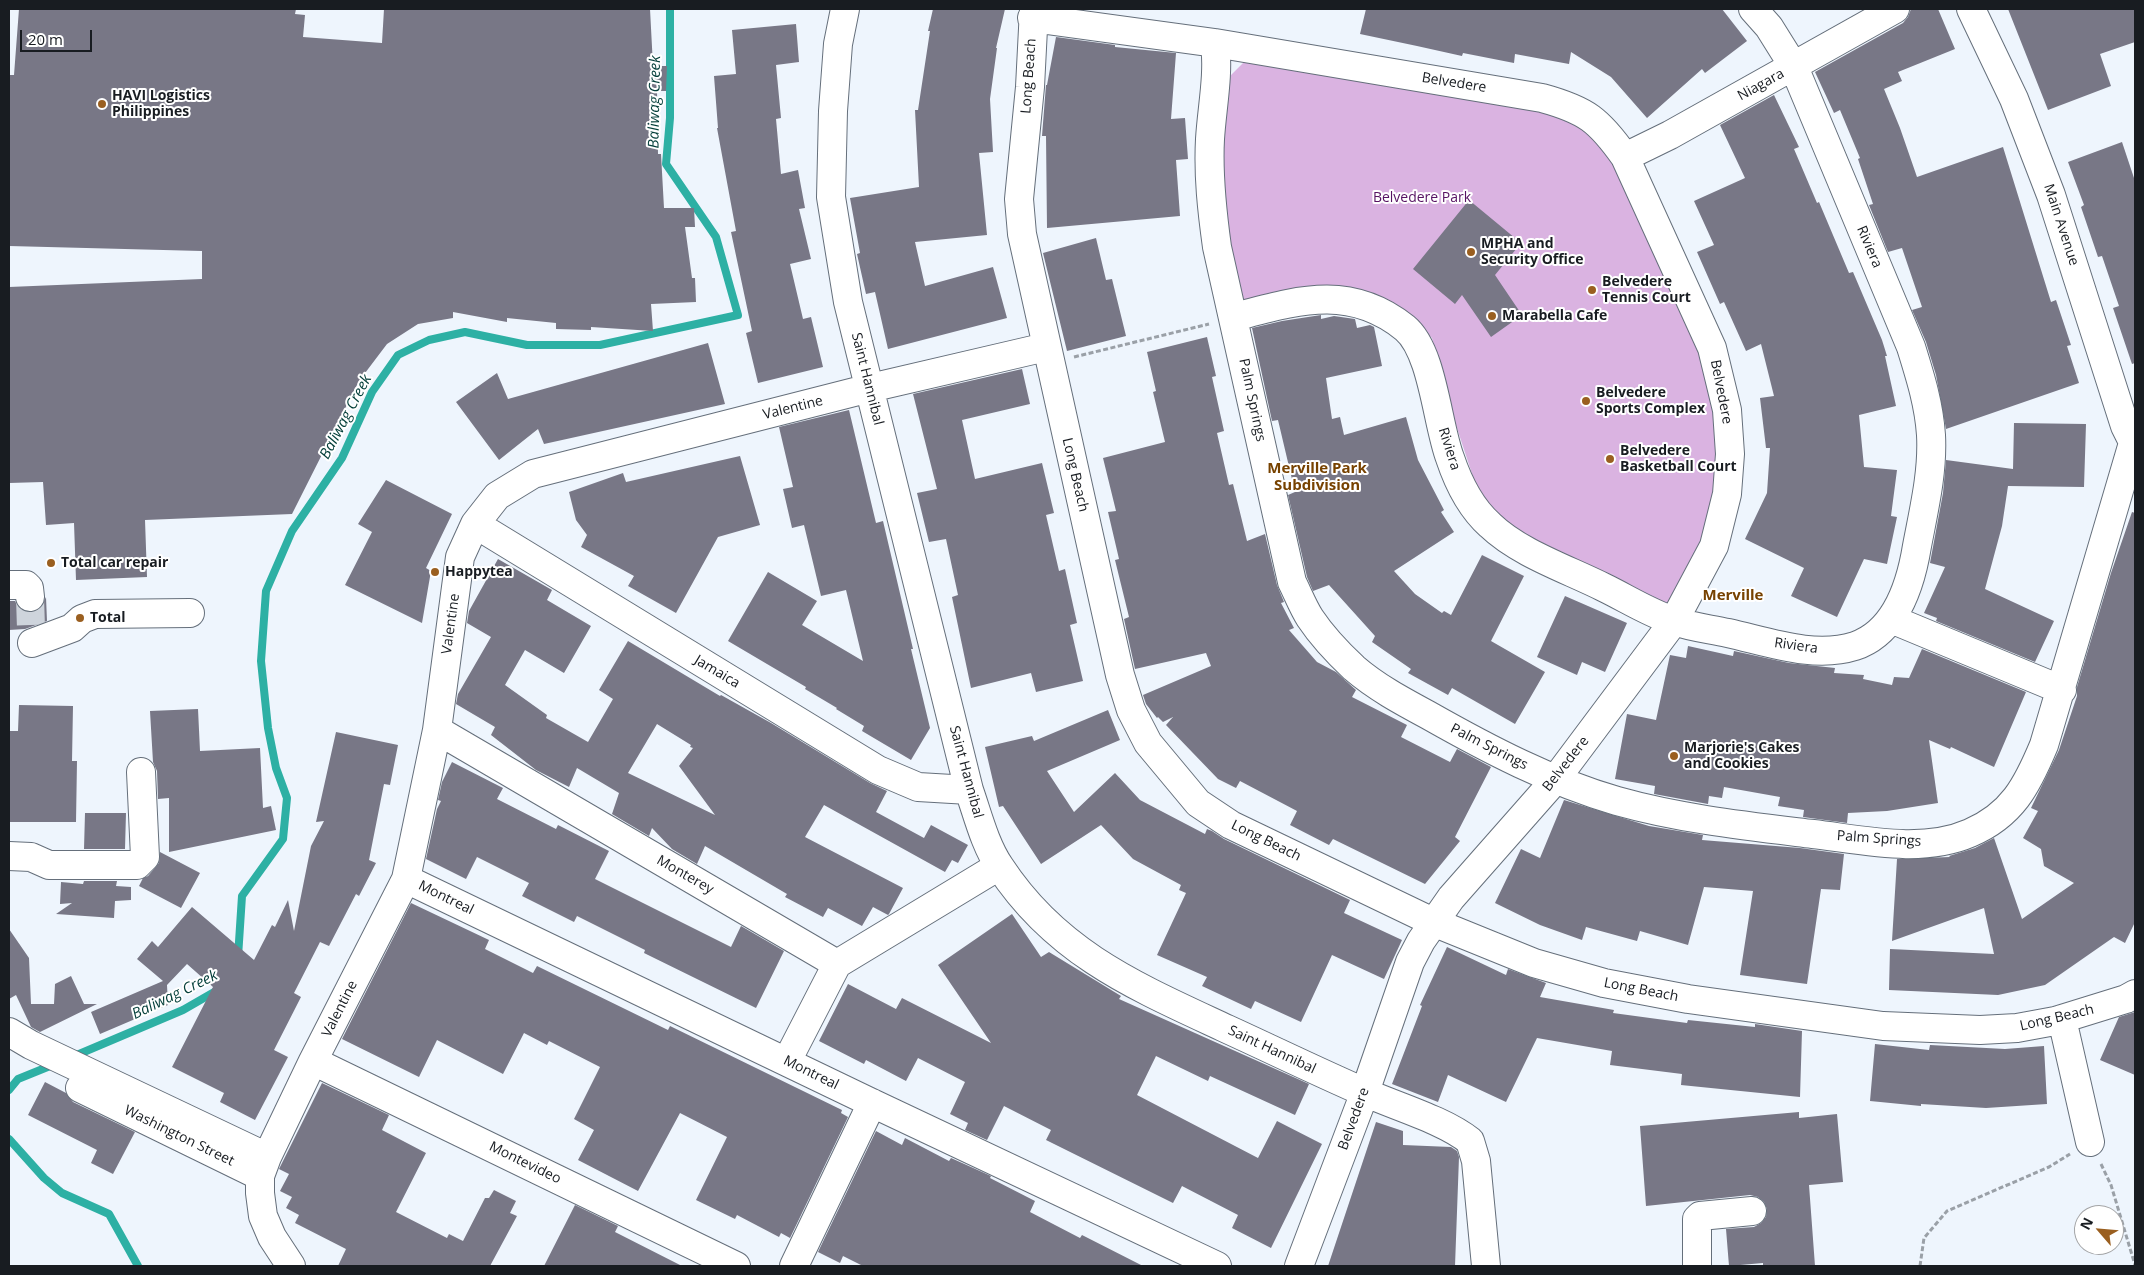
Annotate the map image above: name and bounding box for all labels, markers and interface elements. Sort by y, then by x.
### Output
scale bar [22,20,95,52]
text: 20 m [28,29,63,49]
street label: Long Beach [1018,38,1040,114]
water label: Baliwag Creek [645,55,665,149]
street label: Niagara [1735,65,1787,105]
street label: Belvedere [1420,70,1488,96]
place label: HAVI Logistics Philippines [112,88,210,120]
marker: HAVI Logistics Philippines [96,98,108,110]
street label: Main Avenue [2040,182,2082,268]
park label: Belvedere Park [1373,190,1471,206]
street label: Riviera [1853,223,1885,271]
place label: MPHA and Security Office [1481,236,1583,268]
marker: MPHA and Security Office [1465,246,1477,258]
place label: Belvedere Tennis Court [1602,274,1691,306]
marker: Belvedere Tennis Court [1586,284,1598,296]
place label: Marabella Cafe [1502,308,1607,324]
marker: Marabella Cafe [1486,310,1498,322]
street label: Saint Hannibal [847,331,887,427]
street label: Palm Springs [1235,357,1269,443]
street label: Belvedere [1707,358,1735,426]
water label: Baliwag Creek [316,372,376,462]
place label: Belvedere Sports Complex [1596,385,1705,418]
street label: Valentine [761,392,825,424]
marker: Belvedere Sports Complex [1580,395,1592,407]
street label: Riviera [1434,425,1464,473]
street label: Long Beach [1058,436,1092,514]
place label: Belvedere Basketball Court [1620,443,1737,476]
marker: Belvedere Basketball Court [1604,453,1616,465]
district label: Merville Park Subdivision [1267,460,1367,495]
place label: Total car repair [61,555,168,571]
marker: Total car repair [45,557,57,569]
place label: Happytea [445,564,513,580]
marker: Happytea [429,566,441,578]
district label: Merville [1703,587,1763,605]
street label: Valentine [438,593,464,655]
place label: Total [90,610,126,626]
marker: Total [74,612,86,624]
street label: Riviera [1773,635,1819,657]
street label: Jamaica [691,652,743,692]
street label: Palm Springs [1447,720,1531,774]
street label: Saint Hannibal [946,724,986,820]
street label: Belvedere [1539,733,1593,795]
place label: Marjorie's Cakes and Cookies [1684,740,1799,772]
marker: Marjorie's Cakes and Cookies [1668,750,1680,762]
street label: Long Beach [1228,817,1304,865]
street label: Palm Springs [1836,828,1922,850]
street label: Monterey [653,852,717,898]
street label: Montreal [416,877,476,919]
water label: Baliwag Creek [129,967,221,1023]
street label: Long Beach [1602,975,1680,1005]
street label: Valentine [319,978,361,1040]
street label: Long Beach [2018,1001,2096,1035]
street label: Saint Hannibal [1225,1022,1319,1078]
street label: Montreal [781,1052,841,1094]
street label: Belvedere [1335,1085,1373,1153]
street label: Washington Street [121,1102,237,1170]
street label: Montevideo [486,1138,564,1188]
north arrow [2074,1205,2124,1255]
text: N [2075,1214,2097,1233]

